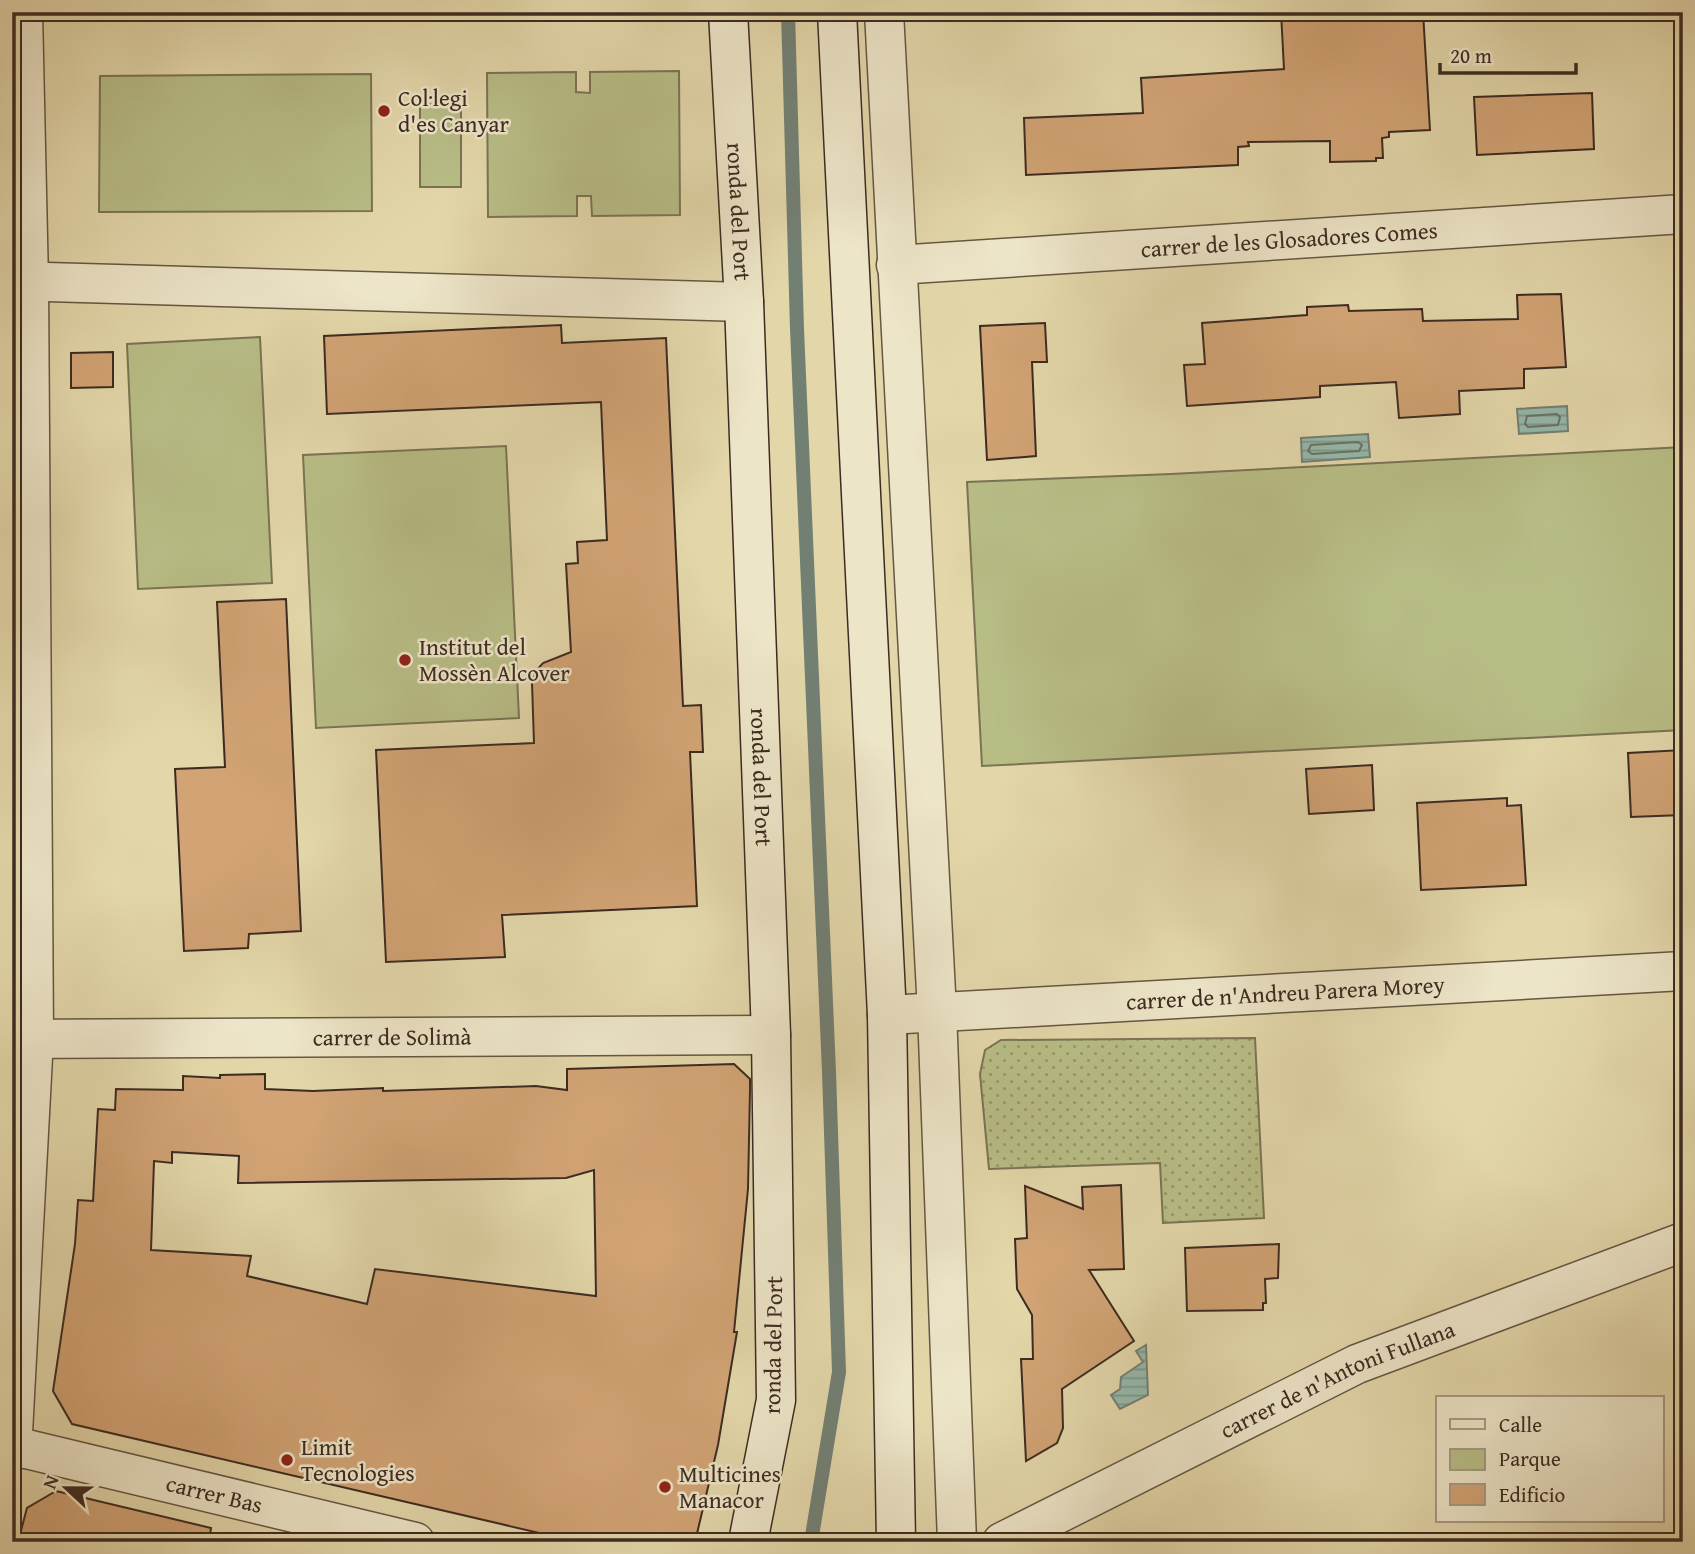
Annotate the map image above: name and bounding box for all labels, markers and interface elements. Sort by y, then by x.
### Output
scale bar [1440,32,1576,76]
text: 20 m [1450,40,1492,71]
place label: Col·legi d'es Canyar [398,81,509,140]
marker: Col·legi d'es Canyar [376,103,392,119]
street label: ronda del Port [719,142,760,282]
street label: carrer de les Glosadores Comes [1140,213,1439,265]
place label: Institut del Mossèn Alcover [419,630,570,689]
marker: Institut del Mossèn Alcover [397,652,413,668]
street label: ronda del Port [743,707,781,847]
street label: carrer de n'Andreu Parera Morey [1125,967,1446,1018]
street label: carrer de Solimà [313,1020,472,1053]
street label: ronda del Port [755,1276,790,1414]
street label: carrer de n'Antoni Fullana [1214,1312,1459,1446]
legend [1436,1396,1664,1522]
text: Calle [1499,1409,1542,1440]
place label: Limit Tecnologies [301,1430,415,1489]
text: Parque [1499,1443,1561,1474]
north arrow [32,1452,102,1522]
marker: Limit Tecnologies [279,1452,295,1468]
place label: Multicines Manacor [679,1457,781,1516]
street label: carrer Bas [163,1466,266,1521]
text: N [35,1470,66,1493]
marker: Multicines Manacor [657,1479,673,1495]
text: Edificio [1499,1479,1565,1510]

